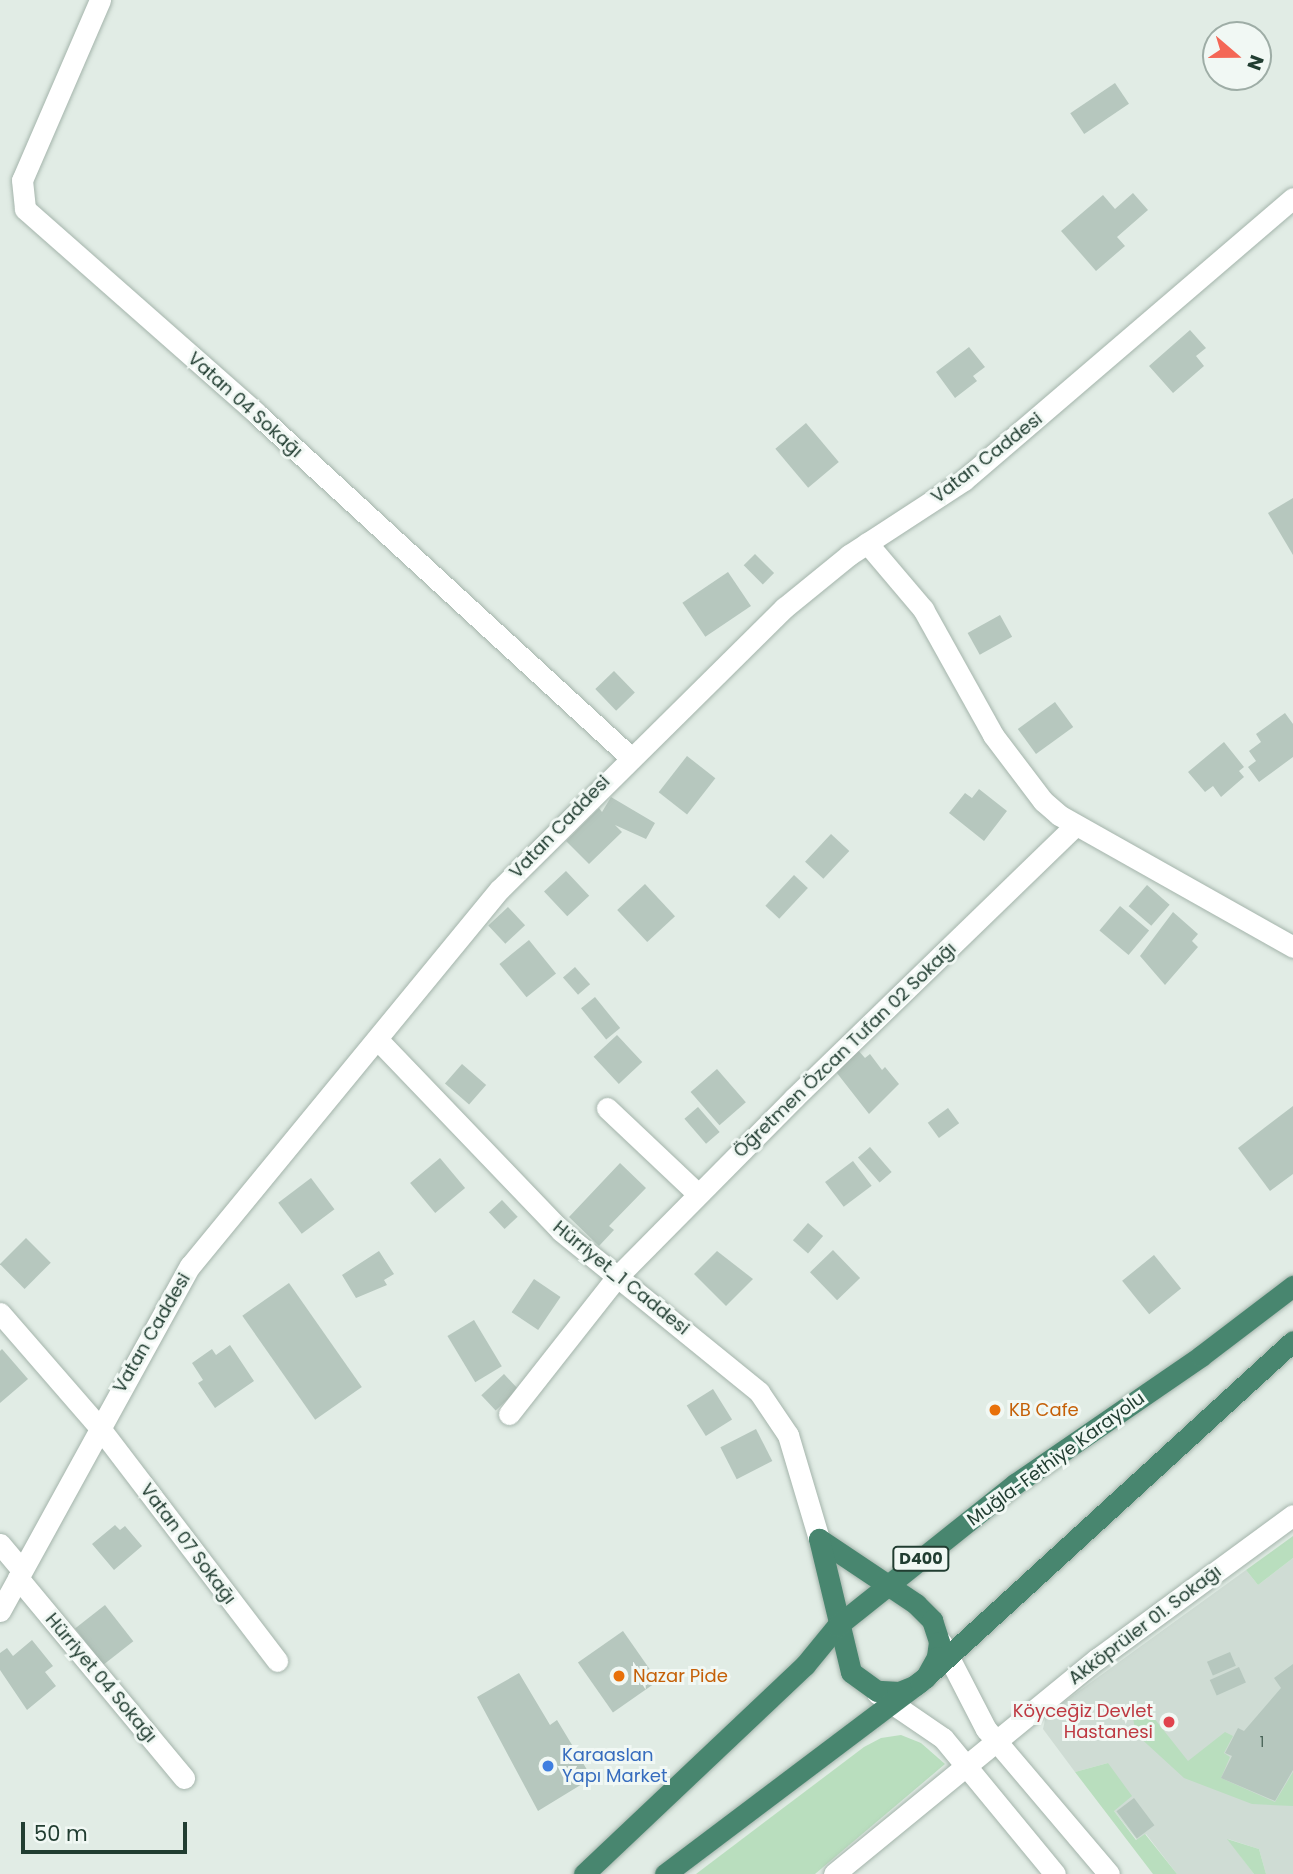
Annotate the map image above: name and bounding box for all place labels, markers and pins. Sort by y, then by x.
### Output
place label: KB Cafe [1009,1399,1079,1421]
marker: KB Cafe [987,1402,1003,1418]
place label: Nazar Pide [633,1665,728,1687]
marker: Nazar Pide [611,1668,627,1684]
place label: Köyceğiz Devlet Hastanesi [1013,1701,1153,1744]
marker: Köyceğiz Devlet Hastanesi [1159,1712,1179,1732]
place label: Karaaslan Yapı Market [562,1745,667,1788]
marker: Karaaslan Yapı Market [540,1758,556,1774]

